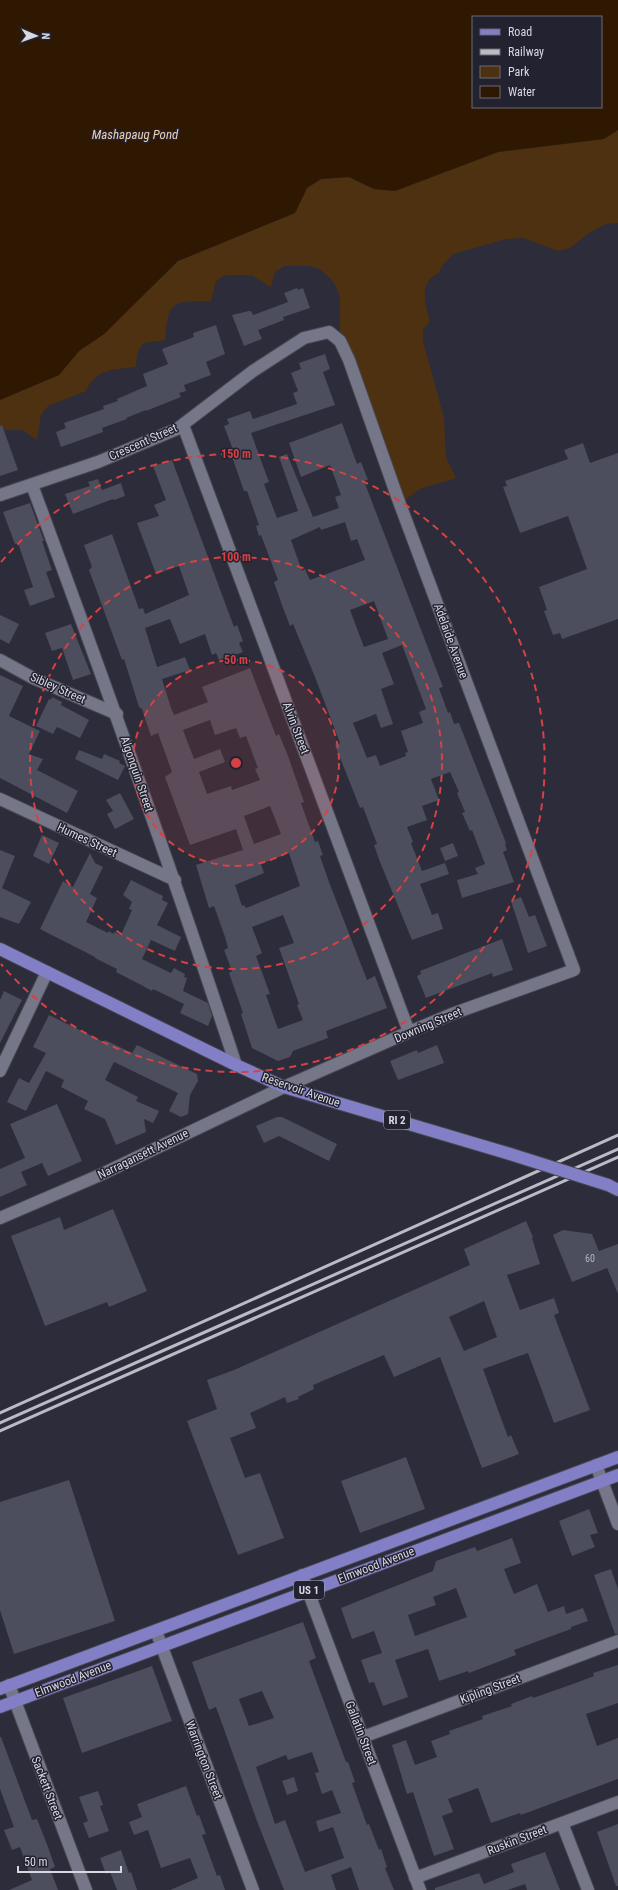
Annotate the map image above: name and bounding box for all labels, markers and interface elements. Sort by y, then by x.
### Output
north arrow [16,16,56,56]
legend [472,16,602,108]
text: Road [508,25,532,39]
text: N [39,33,52,40]
text: Railway [508,45,544,59]
text: Park [508,65,530,79]
text: Water [508,85,536,99]
water label: Mashapaug Pond [92,127,179,142]
street label: Crescent Street [107,421,180,463]
text: 150 m [221,447,251,461]
text: 100 m [221,550,251,564]
street label: Adelaide Avenue [431,602,471,681]
text: 50 m [224,653,248,667]
street label: Sibley Street [28,670,88,707]
street label: Alvin Street [280,700,312,756]
street label: Algonquin Street [118,735,157,814]
centre of rings [229,756,243,770]
street label: Humes Street [55,820,119,860]
street label: Downing Street [392,1004,464,1045]
street label: Reservoir Avenue [260,1070,342,1110]
road number: RI 2 [384,1111,410,1129]
street label: Narragansett Avenue [95,1126,191,1182]
house number: 60 [585,1253,595,1264]
street label: Elmwood Avenue [336,1544,417,1586]
road number: US 1 [294,1581,324,1599]
street label: Elmwood Avenue [33,1658,114,1700]
street label: Kipling Street [458,1671,522,1707]
street label: Gallatin Street [342,1699,380,1767]
street label: Warrington Street [183,1719,226,1801]
street label: Sackett Street [29,1754,66,1822]
street label: Ruskin Street [485,1822,549,1858]
scale bar [18,1848,121,1874]
text: 50 m [24,1855,48,1869]

